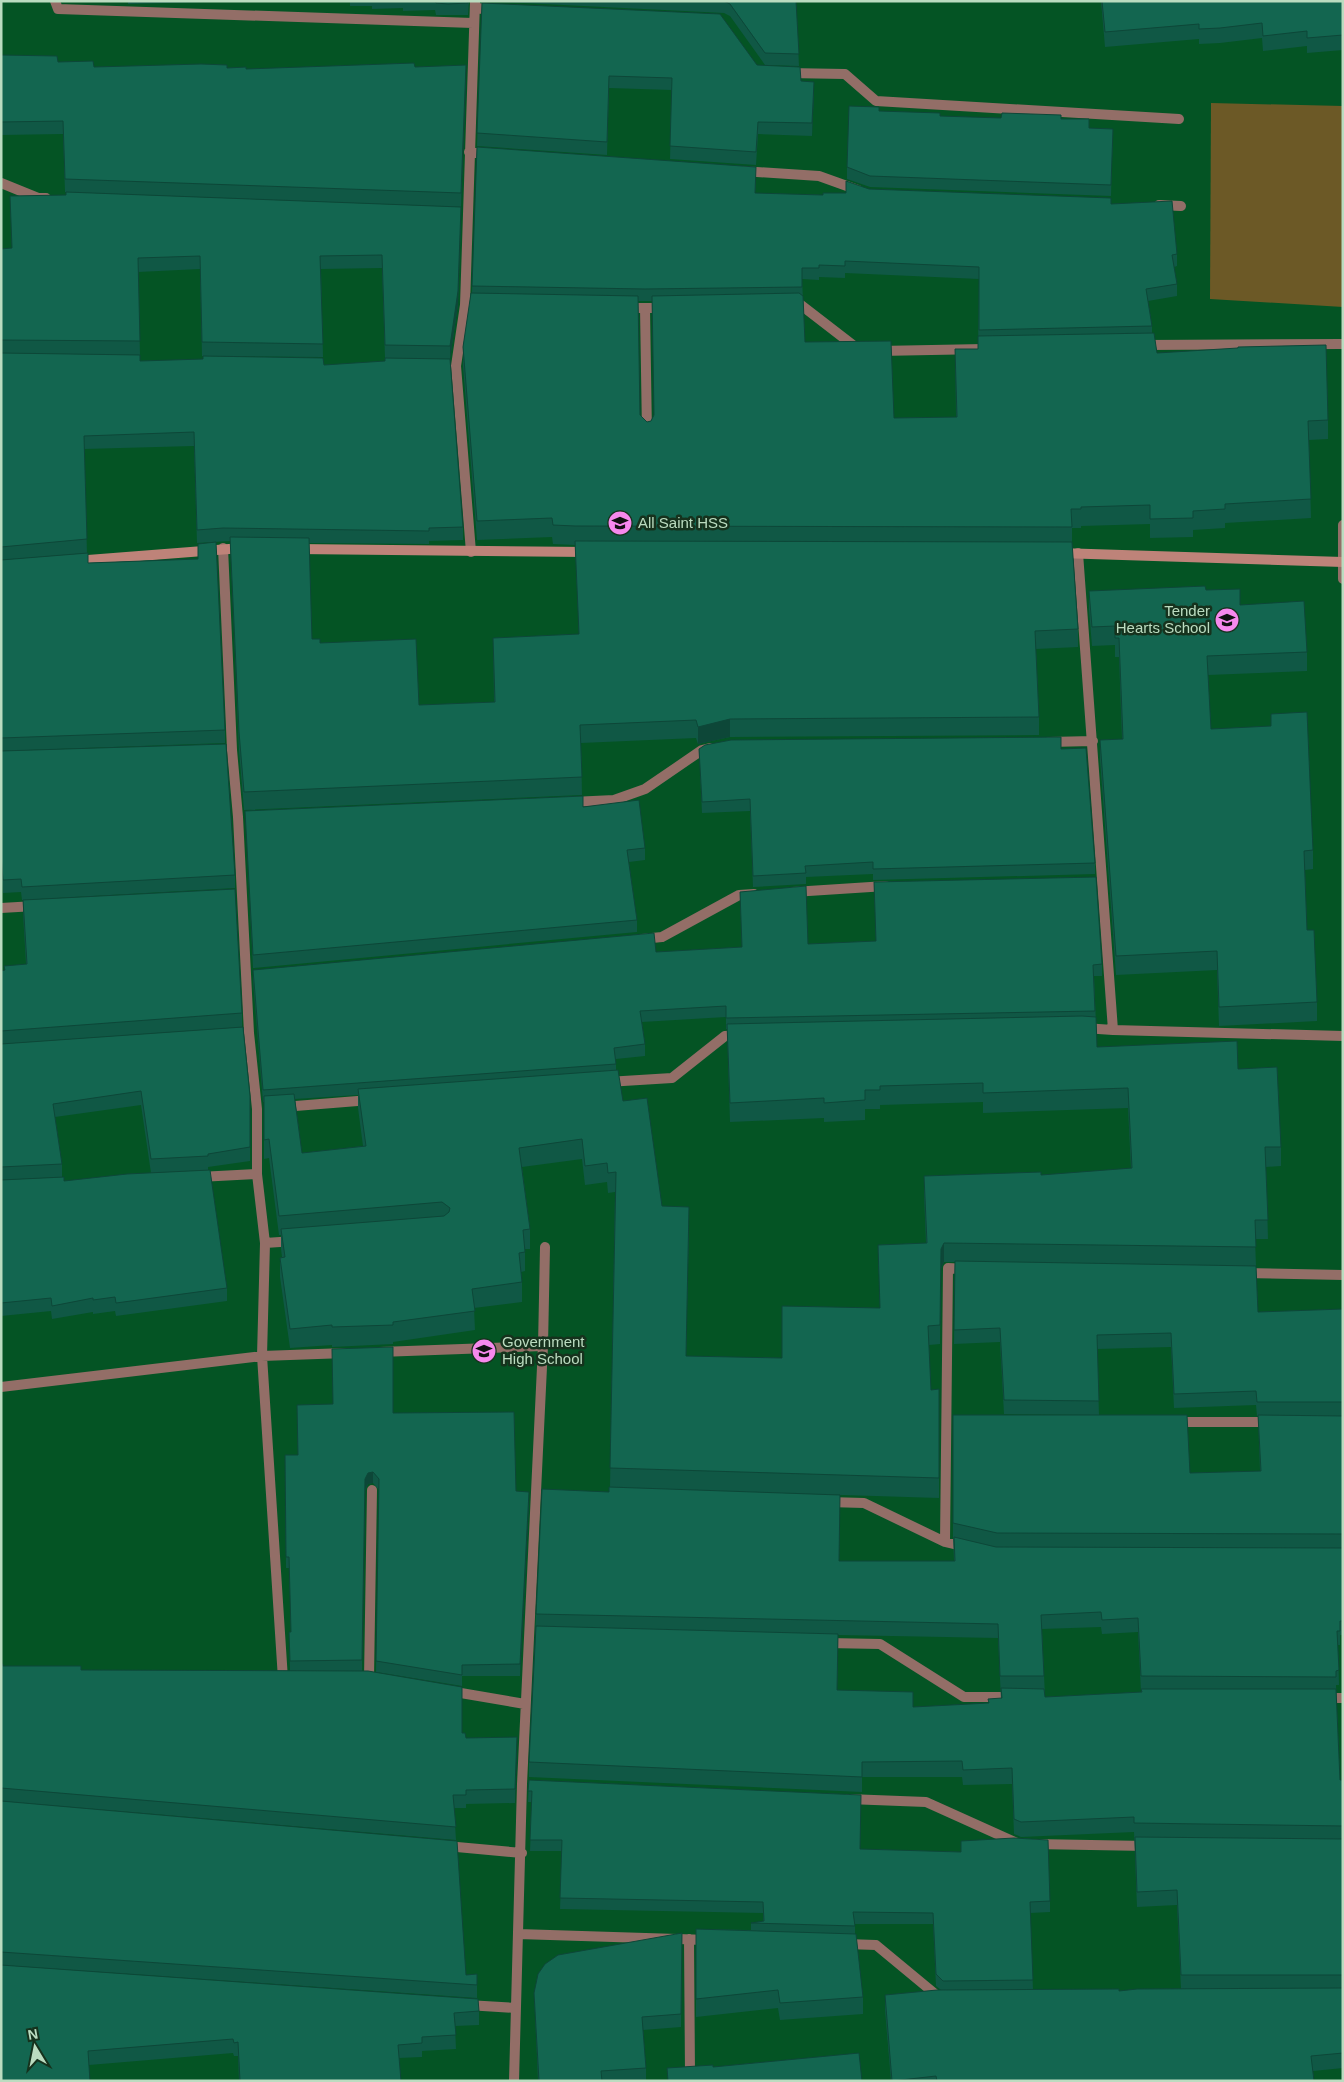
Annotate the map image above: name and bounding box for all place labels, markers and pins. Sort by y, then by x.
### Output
school or university icon: All Saint HSS [607,510,633,536]
place label: All Saint HSS [638,514,728,531]
place label: Tender Hearts School [1116,602,1210,636]
school or university icon: Tender Hearts School [1214,607,1240,633]
place label: Government High School [502,1333,585,1367]
school or university icon: Government High School [471,1338,497,1364]

